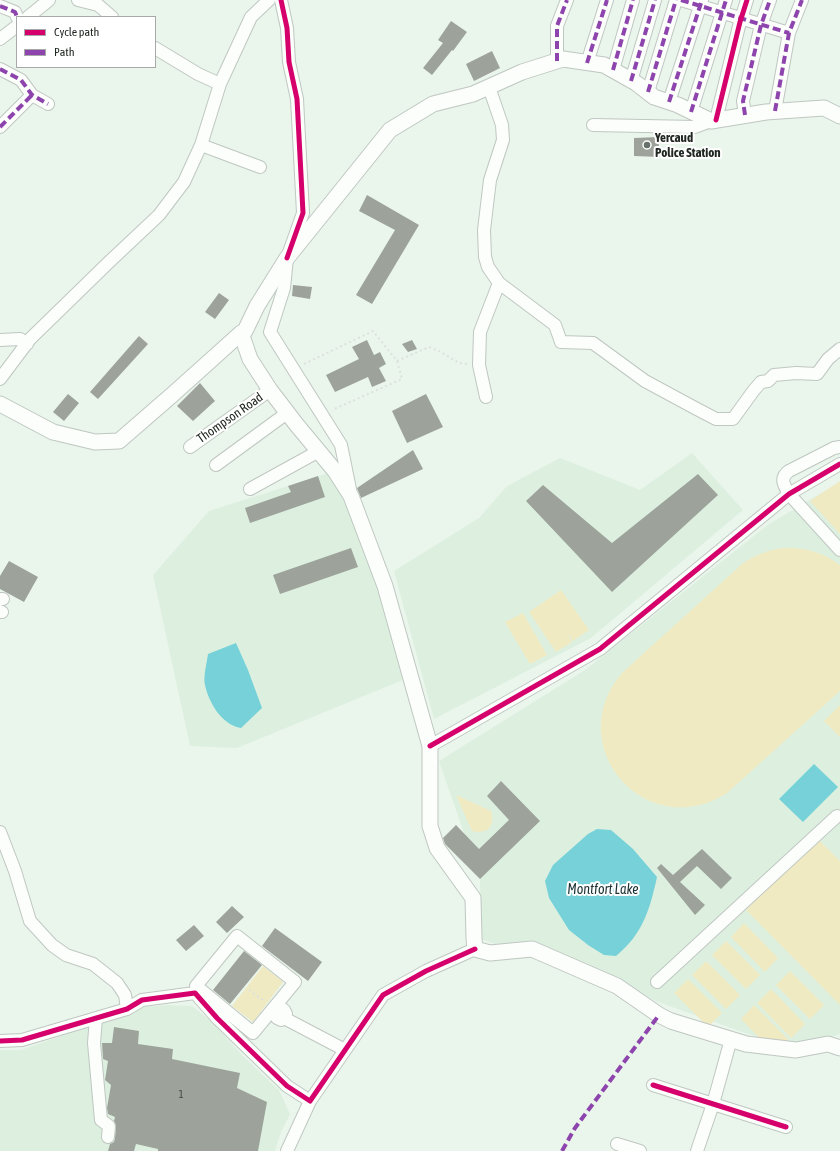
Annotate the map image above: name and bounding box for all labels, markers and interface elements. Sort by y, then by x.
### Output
legend [16,16,156,68]
text: Cycle path [54,25,99,39]
text: Path [54,45,75,59]
place label: Yercaud Police Station [655,130,721,161]
marker: Yercaud Police Station [642,140,652,150]
street label: Thompson Road [194,390,266,446]
water label: Montfort Lake [567,882,639,898]
house number: 1 [178,1088,184,1102]

